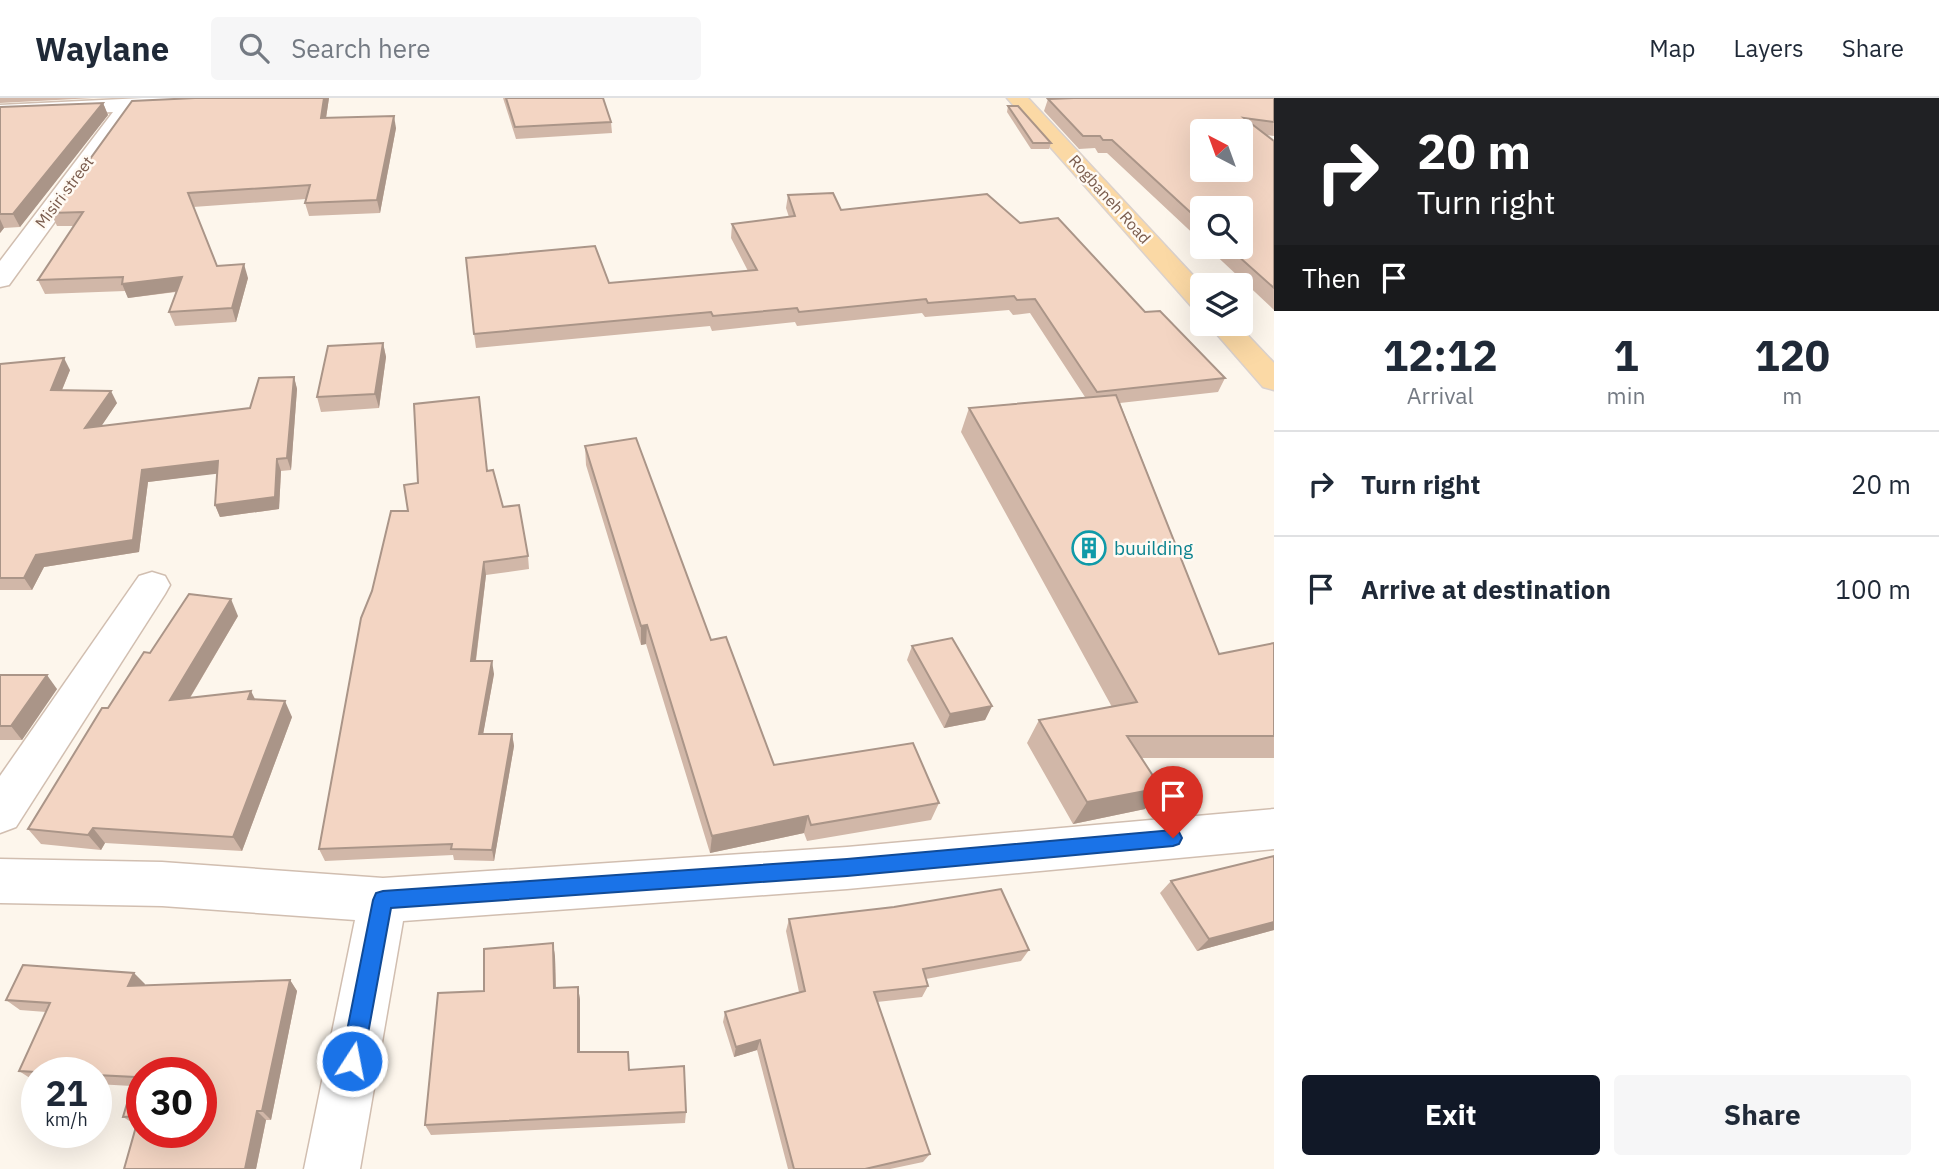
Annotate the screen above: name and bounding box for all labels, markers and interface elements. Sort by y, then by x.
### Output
search box [211,17,701,80]
text: Waylane [35,27,169,70]
icon: search [235,29,273,67]
text: Search here [291,31,431,65]
text: Map [1649,32,1696,64]
text: Layers [1734,32,1804,64]
text: Share [1842,32,1904,64]
north arrow [1190,119,1253,182]
map controls [1190,119,1253,336]
text: 20 m [1417,119,1531,182]
icon: right [1302,126,1393,217]
street label: Rogbaneh Road [1065,150,1155,248]
street label: Misiri street [31,152,97,232]
text: Turn right [1417,181,1555,223]
button: search [1190,196,1253,259]
icon: arrive [1375,259,1413,297]
text: Then [1302,261,1361,295]
button: layers [1190,273,1253,336]
text: 12:12 [1383,328,1498,383]
text: 1 [1613,328,1639,383]
text: 120 [1754,328,1830,383]
text: Arrival [1407,380,1474,410]
text: min [1607,380,1645,410]
text: m [1782,380,1802,410]
icon: right [1302,465,1340,503]
text: Turn right [1361,467,1480,501]
text: 20 m [1851,467,1911,501]
building icon: buuilding [1070,529,1108,567]
place label: buuilding [1114,536,1193,560]
icon: arrive [1302,570,1340,608]
text: Arrive at destination [1361,572,1611,606]
text: 100 m [1835,572,1911,606]
pin [1143,766,1203,838]
icon: arrive [1154,777,1192,815]
position arrow [315,1024,389,1098]
speed limit sign: 30 [126,1057,217,1148]
text: 21 [45,1070,88,1116]
button: Exit [1302,1075,1600,1155]
button: Share [1614,1075,1911,1155]
text: km/h [45,1108,88,1131]

